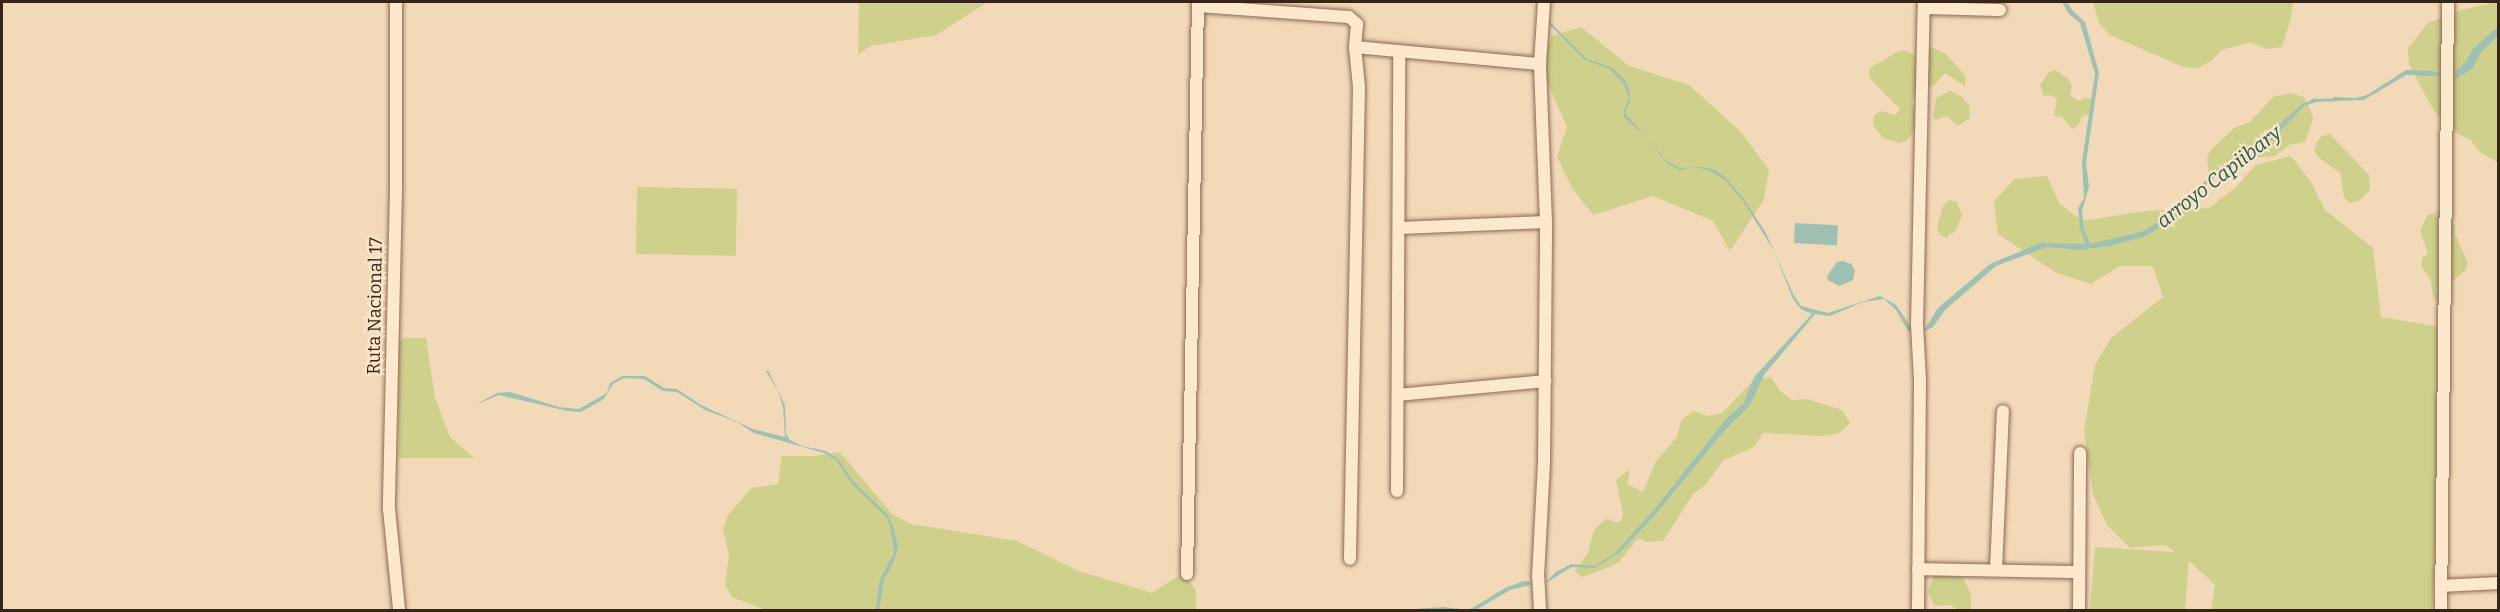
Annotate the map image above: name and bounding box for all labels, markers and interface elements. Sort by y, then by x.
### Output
water label: arroyo Capiibary [2152,121,2286,233]
street label: Ruta Nacional 17 [363,237,387,375]

